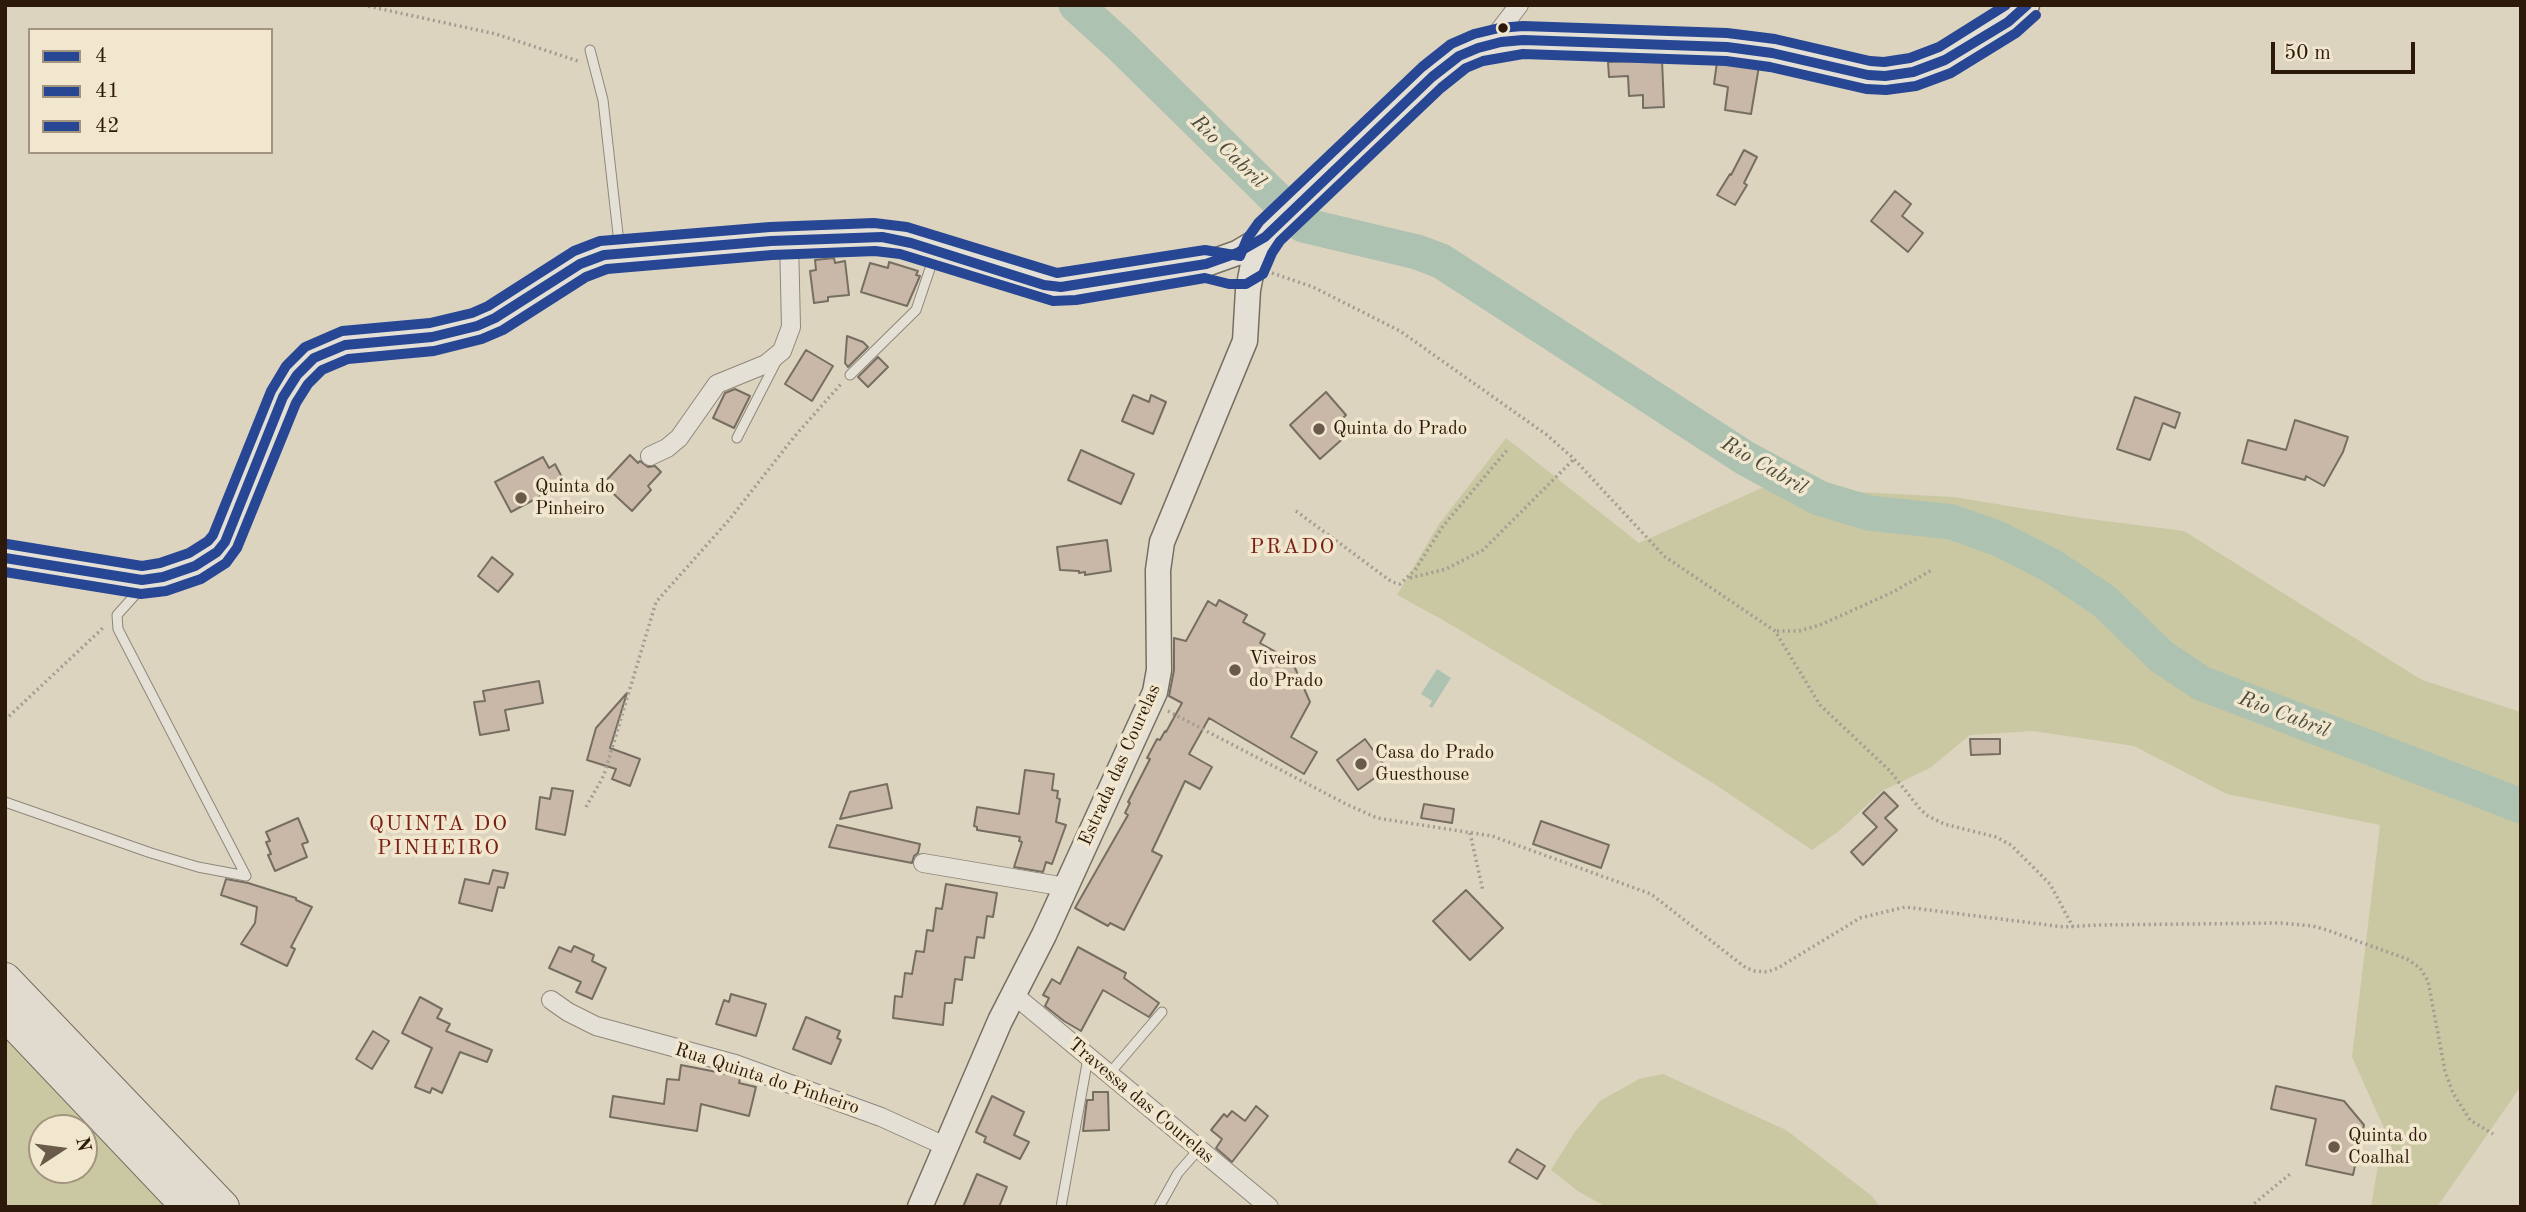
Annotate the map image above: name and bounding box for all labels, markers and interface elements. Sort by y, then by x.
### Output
unlabelled marker [1496,21,1510,35]
legend [28,28,273,154]
scale bar [2274,28,2418,72]
text: 50 m [2284,43,2331,64]
text: 4 [95,46,107,67]
text: 41 [95,81,119,102]
water label: Rio Cabril [1185,110,1271,194]
text: 42 [95,116,119,137]
place label: Quinta do Prado [1333,418,1467,440]
marker: Quinta do Prado [1311,421,1327,437]
water label: Rio Cabril [1716,431,1812,501]
place label: Quinta do Pinheiro [535,476,615,520]
marker: Quinta do Pinheiro [513,490,529,506]
district label: PRADO [1250,534,1336,560]
place label: Viveiros do Prado [1249,648,1323,692]
marker: Viveiros do Prado [1227,662,1243,678]
street label: Estrada das Courelas [1074,681,1166,849]
water label: Rio Cabril [2235,686,2333,744]
place label: Casa do Prado Guesthouse [1375,742,1494,786]
marker: Casa do Prado Guesthouse [1353,756,1369,772]
district label: QUINTA DO PINHEIRO [370,811,508,861]
street label: Travessa das Courelas [1063,1033,1219,1169]
street label: Rua Quinta do Pinheiro [672,1038,862,1120]
north arrow [28,1114,98,1184]
place label: Quinta do Coalhal [2348,1125,2428,1169]
text: N [71,1135,93,1154]
marker: Quinta do Coalhal [2326,1139,2342,1155]

